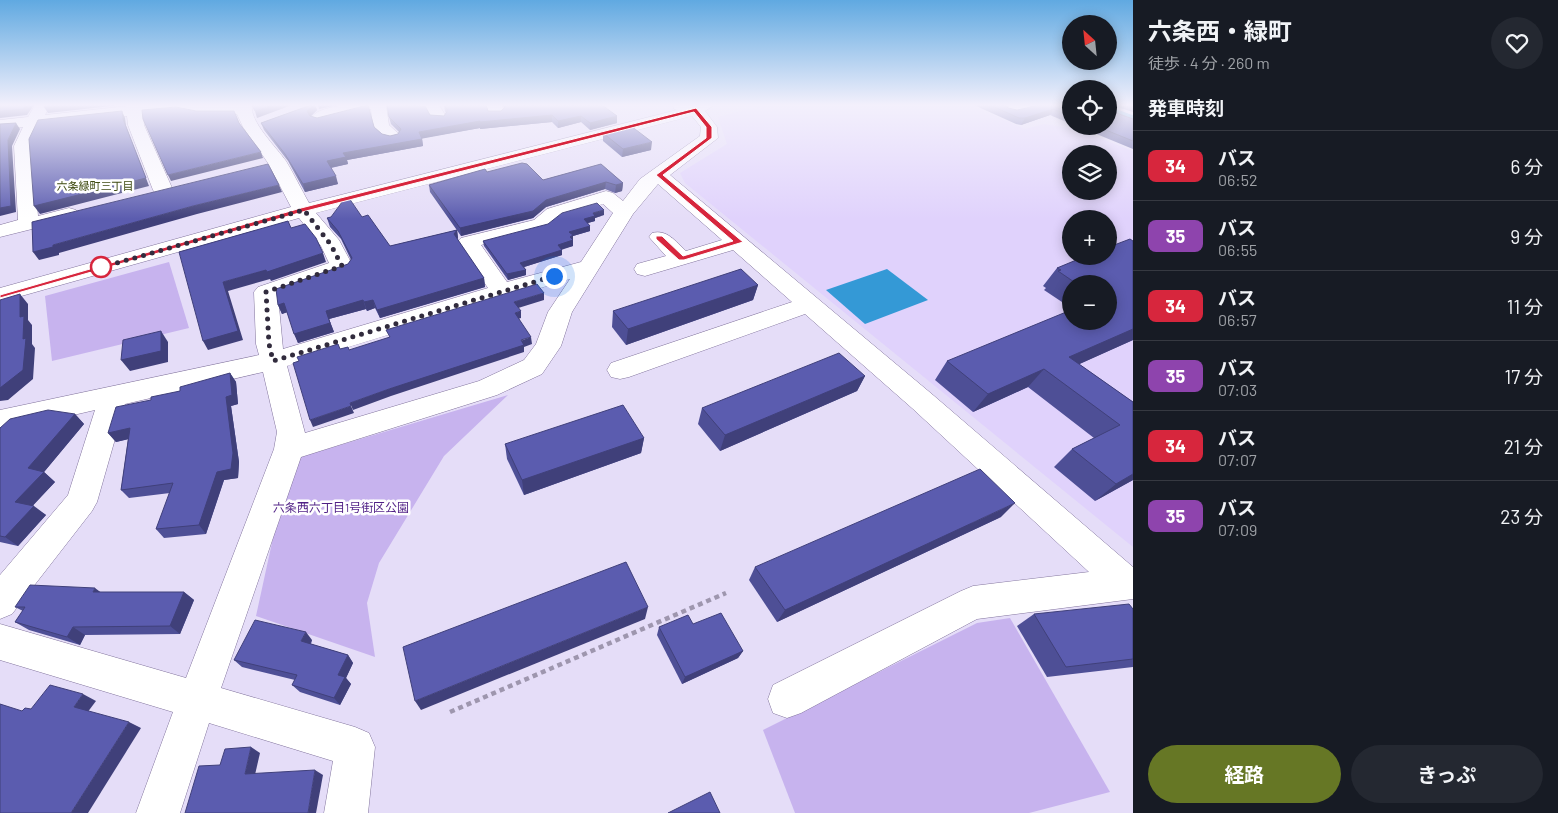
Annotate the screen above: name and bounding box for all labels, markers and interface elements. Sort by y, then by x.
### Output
north arrow [1062,15,1118,70]
map controls [1062,15,1117,330]
text: 六条西・緑町 [1148,16,1292,45]
button: heart [1491,17,1543,69]
text: 徒歩 · 4 分 · 260 m [1148,53,1270,72]
button: locate [1062,80,1117,135]
text: 発車時刻 [1148,96,1224,119]
button: layers [1062,145,1117,200]
text: バス [1218,146,1256,169]
text: 34 [1165,155,1186,177]
text: 6 分 [1510,155,1543,178]
text: 06:52 [1218,170,1258,189]
district label: 六条緑町三丁目 [57,179,134,192]
button: + [1062,210,1117,265]
text: バス [1218,216,1256,239]
text: 35 [1166,225,1185,247]
text: 9 分 [1510,225,1543,248]
text: 06:55 [1218,240,1257,259]
unlabelled marker [90,256,112,278]
your location [542,264,567,289]
button: − [1062,275,1117,330]
text: バス [1218,286,1256,309]
text: 34 [1165,295,1186,317]
text: 11 分 [1507,295,1543,318]
text: 06:57 [1218,310,1257,329]
text: バス [1218,356,1256,379]
text: 35 [1166,365,1185,387]
text: 17 分 [1505,365,1543,388]
text: 07:03 [1218,380,1257,399]
text: バス [1218,426,1256,449]
text: 34 [1165,435,1186,457]
text: 21 分 [1504,435,1543,458]
text: 07:07 [1218,450,1257,469]
text: バス [1218,496,1256,519]
park label: 六条西六丁目1号街区公園 [273,500,409,514]
text: 35 [1166,505,1185,527]
text: 23 分 [1500,505,1543,528]
text: 07:09 [1218,520,1257,539]
button: 経路 [1148,745,1341,803]
button: きっぷ [1351,745,1543,803]

